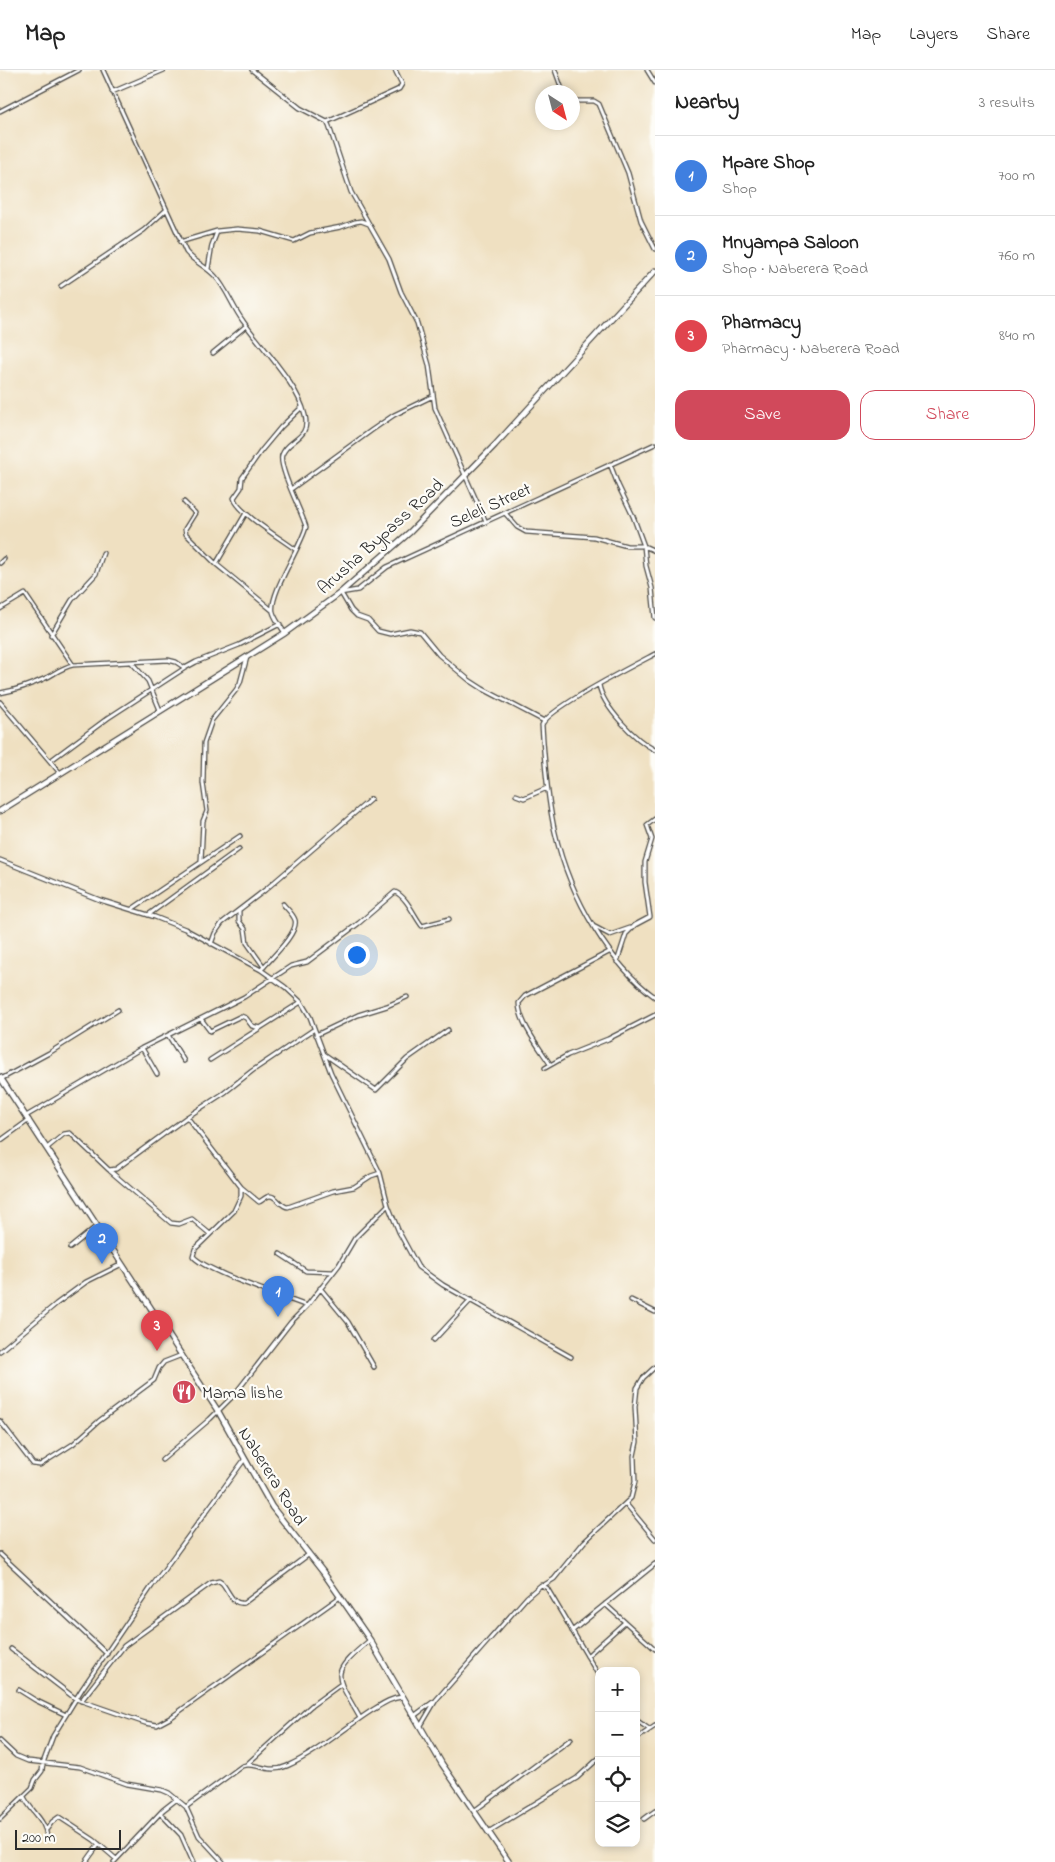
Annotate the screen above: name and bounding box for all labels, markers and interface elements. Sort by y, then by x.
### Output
text: Map [25,17,66,52]
text: Map [851,22,881,48]
text: Layers [909,22,959,48]
text: Share [987,22,1030,48]
north arrow [535,85,580,130]
text: Nearby [675,88,739,118]
text: 3 results [979,91,1035,115]
text: Mpare Shop [722,150,815,177]
text: 1 [688,164,694,188]
text: 700 m [998,164,1035,188]
text: Shop [722,177,757,201]
text: Mnyampa Saloon [722,230,859,257]
text: 2 [687,244,695,268]
text: 760 m [998,244,1035,268]
text: Shop · Naberera Road [722,257,868,281]
text: Pharmacy [722,310,801,337]
text: 3 [688,324,694,348]
text: 840 m [999,324,1035,348]
text: Pharmacy · Naberera Road [722,337,900,361]
button: Save [675,390,850,440]
button: Share [860,390,1035,440]
street label: Arusha Bypass Road [312,473,450,601]
street label: Seleli Street [446,477,536,536]
your location [344,942,370,968]
pin: 2 [86,1223,118,1264]
pin: 1 [262,1276,294,1317]
pin: 3 [141,1310,173,1351]
restaurant icon: Mama lishe [171,1379,197,1405]
place label: Mama lishe [202,1381,284,1407]
street label: Naberera Road [231,1423,312,1531]
map controls [595,1667,640,1847]
button: + [595,1667,640,1712]
button: − [595,1712,640,1757]
button: locate [595,1757,640,1802]
button: layers [595,1802,640,1847]
scale bar [15,1827,121,1850]
text: 200 m [22,1828,55,1849]

